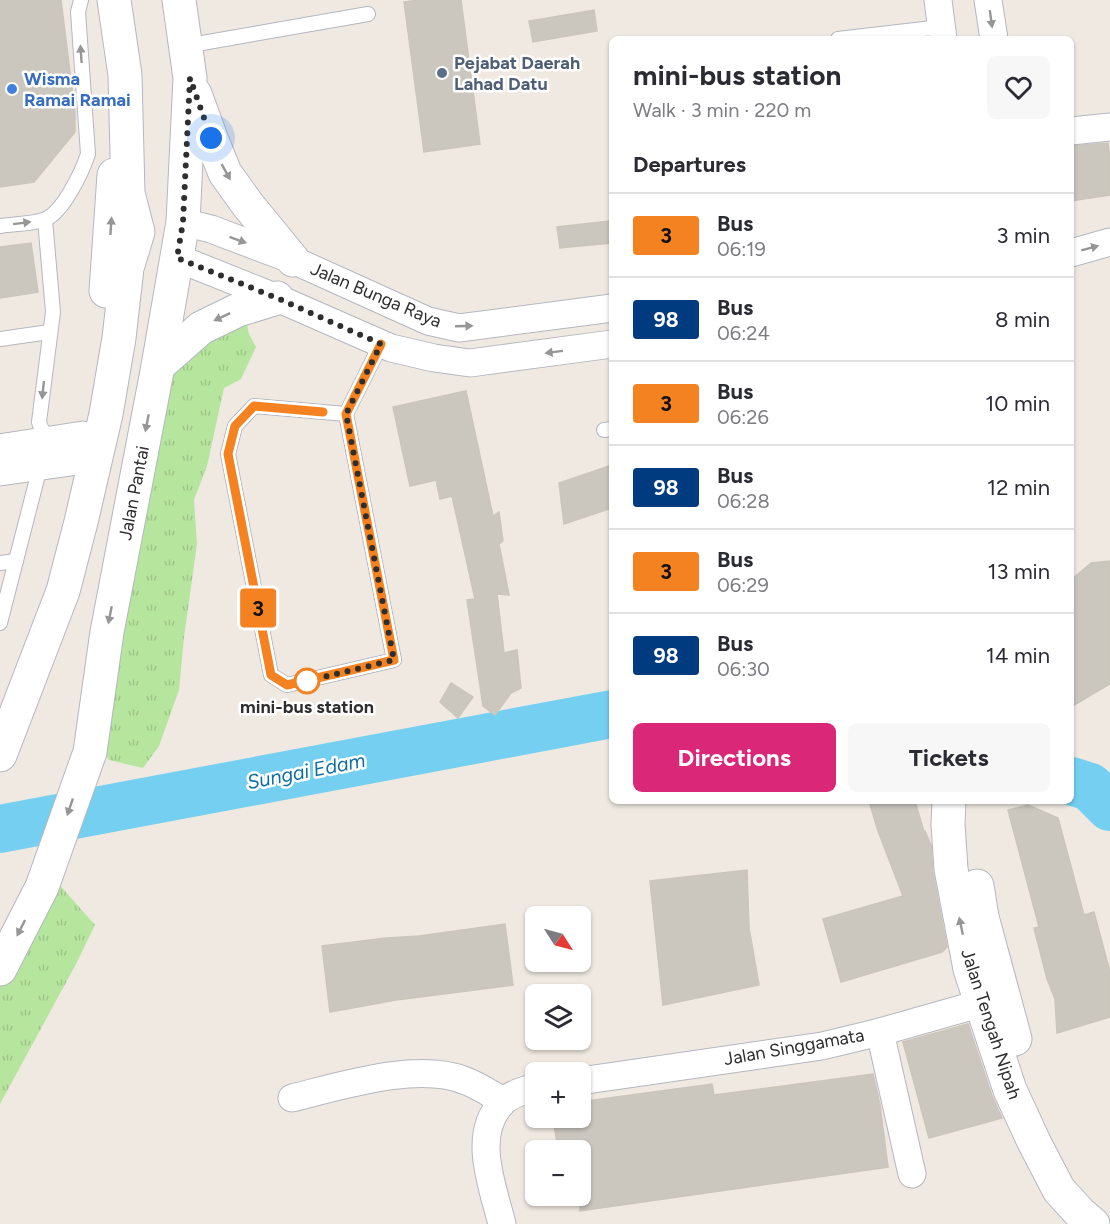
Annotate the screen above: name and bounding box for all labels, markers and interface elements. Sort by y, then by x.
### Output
one-way arrow [986,10,995,29]
one-way arrow [77,45,86,64]
place label: Pejabat Daerah Lahad Datu [454,52,580,95]
button: heart [987,56,1050,119]
text: mini-bus station [633,58,841,92]
marker: Pejabat Daerah Lahad Datu [435,66,449,80]
place label: Wisma Ramai Ramai [24,68,131,111]
marker: Wisma Ramai Ramai [5,82,19,96]
text: Walk · 3 min · 220 m [633,98,811,122]
your location [196,123,226,153]
text: Departures [633,151,746,178]
one-way arrow [221,164,231,181]
text: Bus [717,210,753,237]
one-way arrow [106,216,115,235]
one-way arrow [13,218,32,228]
text: 3 min [996,222,1050,249]
text: 3 [660,223,672,248]
one-way arrow [230,235,248,245]
text: 06:19 [717,237,766,261]
one-way arrow [1081,242,1100,252]
street label: Jalan Bunga Raya [307,258,445,332]
text: Bus [717,294,753,321]
text: 8 min [995,306,1050,333]
text: 98 [653,307,679,332]
one-way arrow [214,313,231,322]
one-way arrow [455,321,474,331]
text: 06:24 [717,321,770,345]
one-way arrow [544,347,563,356]
text: Bus [717,378,753,405]
one-way arrow [38,381,48,400]
text: 10 min [985,390,1050,417]
text: 3 [660,391,672,416]
text: 06:26 [717,405,769,429]
one-way arrow [142,414,151,433]
street label: Jalan Pantai [114,444,154,542]
text: Bus [717,462,753,489]
text: 12 min [987,474,1050,501]
text: 98 [653,475,679,500]
text: 06:28 [717,489,770,513]
text: Bus [717,546,753,573]
text: 13 min [987,558,1050,585]
text: 3 [660,559,672,584]
text: 06:29 [717,573,769,597]
line badge: 3 [238,588,278,628]
text: 3 [252,596,264,621]
one-way arrow [105,605,114,624]
text: Bus [717,630,753,657]
text: 14 min [986,642,1050,669]
text: 98 [653,643,679,668]
text: 06:30 [717,657,770,681]
marker: mini-bus station [294,668,320,694]
place label: mini-bus station [240,696,374,718]
button: Directions [633,723,836,792]
button: Tickets [848,723,1050,792]
water label: Sungai Edam [245,748,367,794]
one-way arrow [65,798,75,816]
north arrow [525,906,591,972]
map controls [525,906,591,1206]
one-way arrow [956,916,965,935]
one-way arrow [17,920,26,937]
street label: Jalan Tengah Nipah [956,946,1026,1102]
button: layers [525,984,591,1050]
street label: Jalan Singgamata [722,1024,866,1070]
button: + [525,1062,591,1128]
button: − [525,1140,591,1206]

